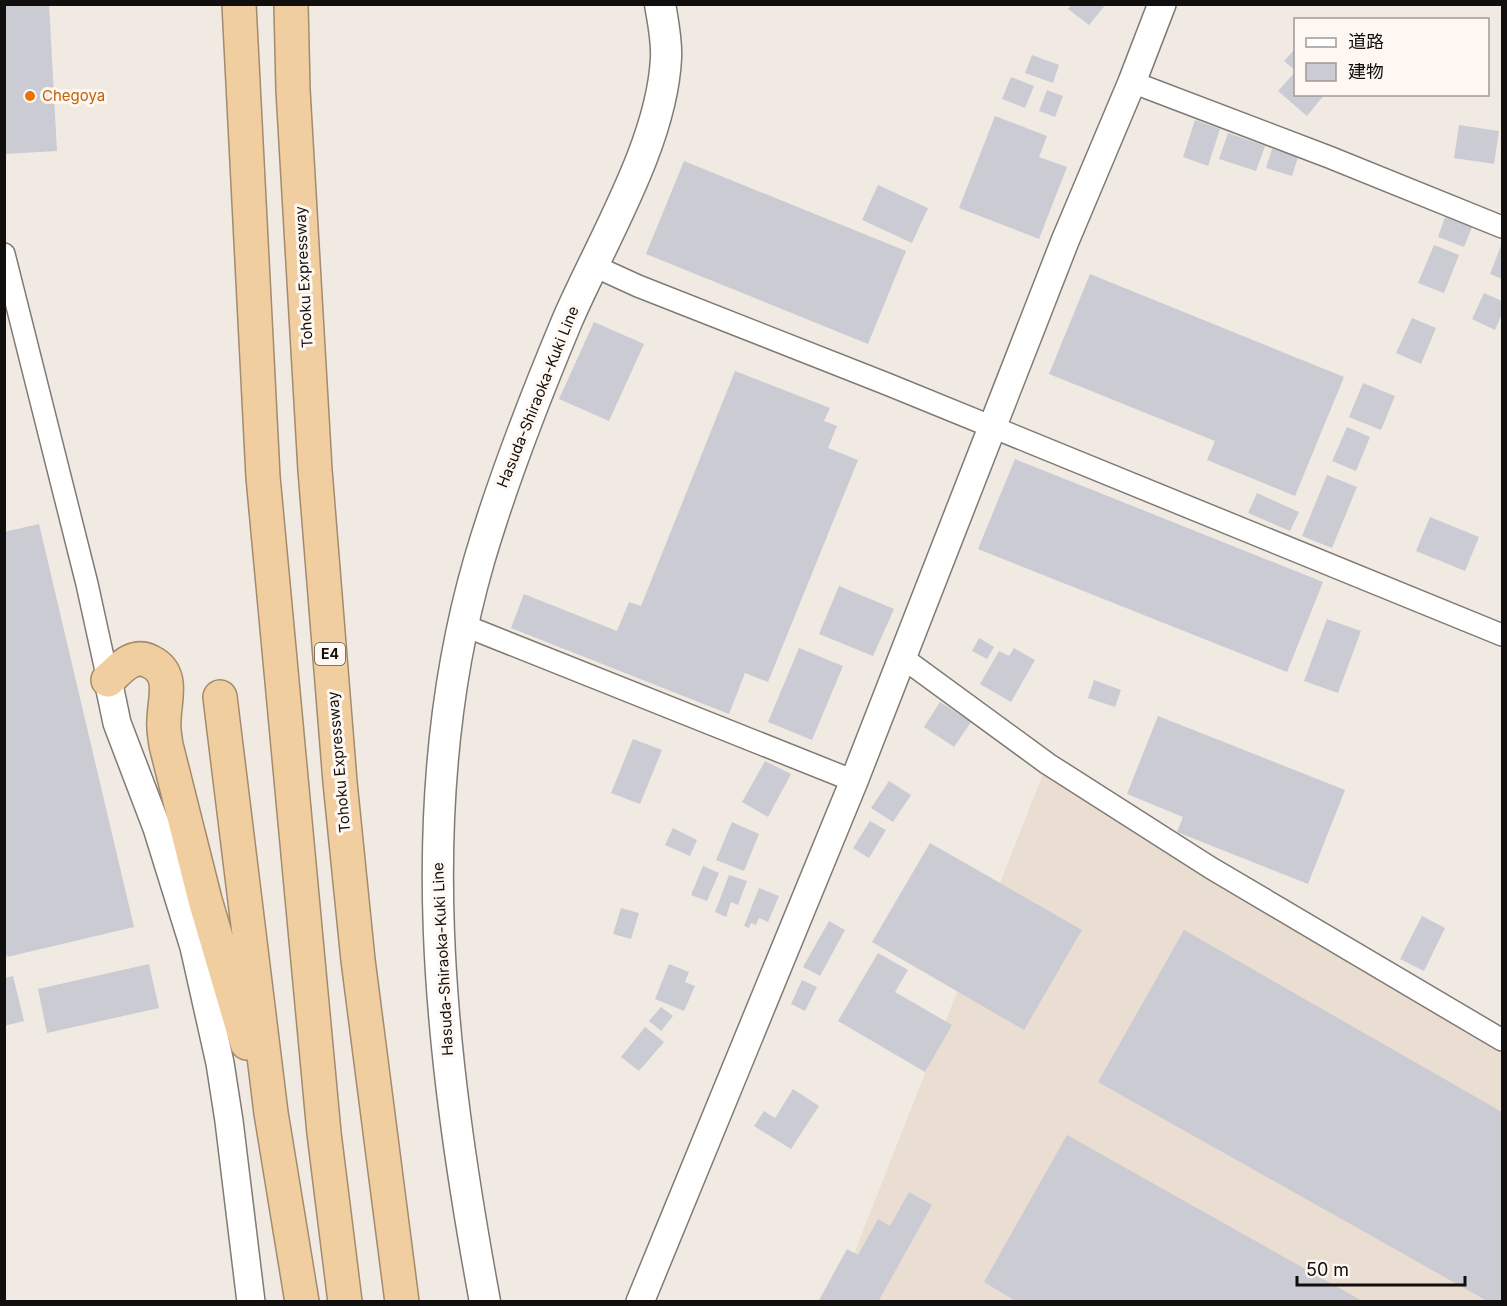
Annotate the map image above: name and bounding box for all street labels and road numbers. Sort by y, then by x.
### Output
street label: Tohoku Expressway [290,205,317,348]
street label: Hasuda-Shiraoka-Kuki Line [492,303,583,490]
road number: E4 [315,643,345,665]
street label: Tohoku Expressway [323,690,354,834]
street label: Hasuda-Shiraoka-Kuki Line [428,862,457,1056]

